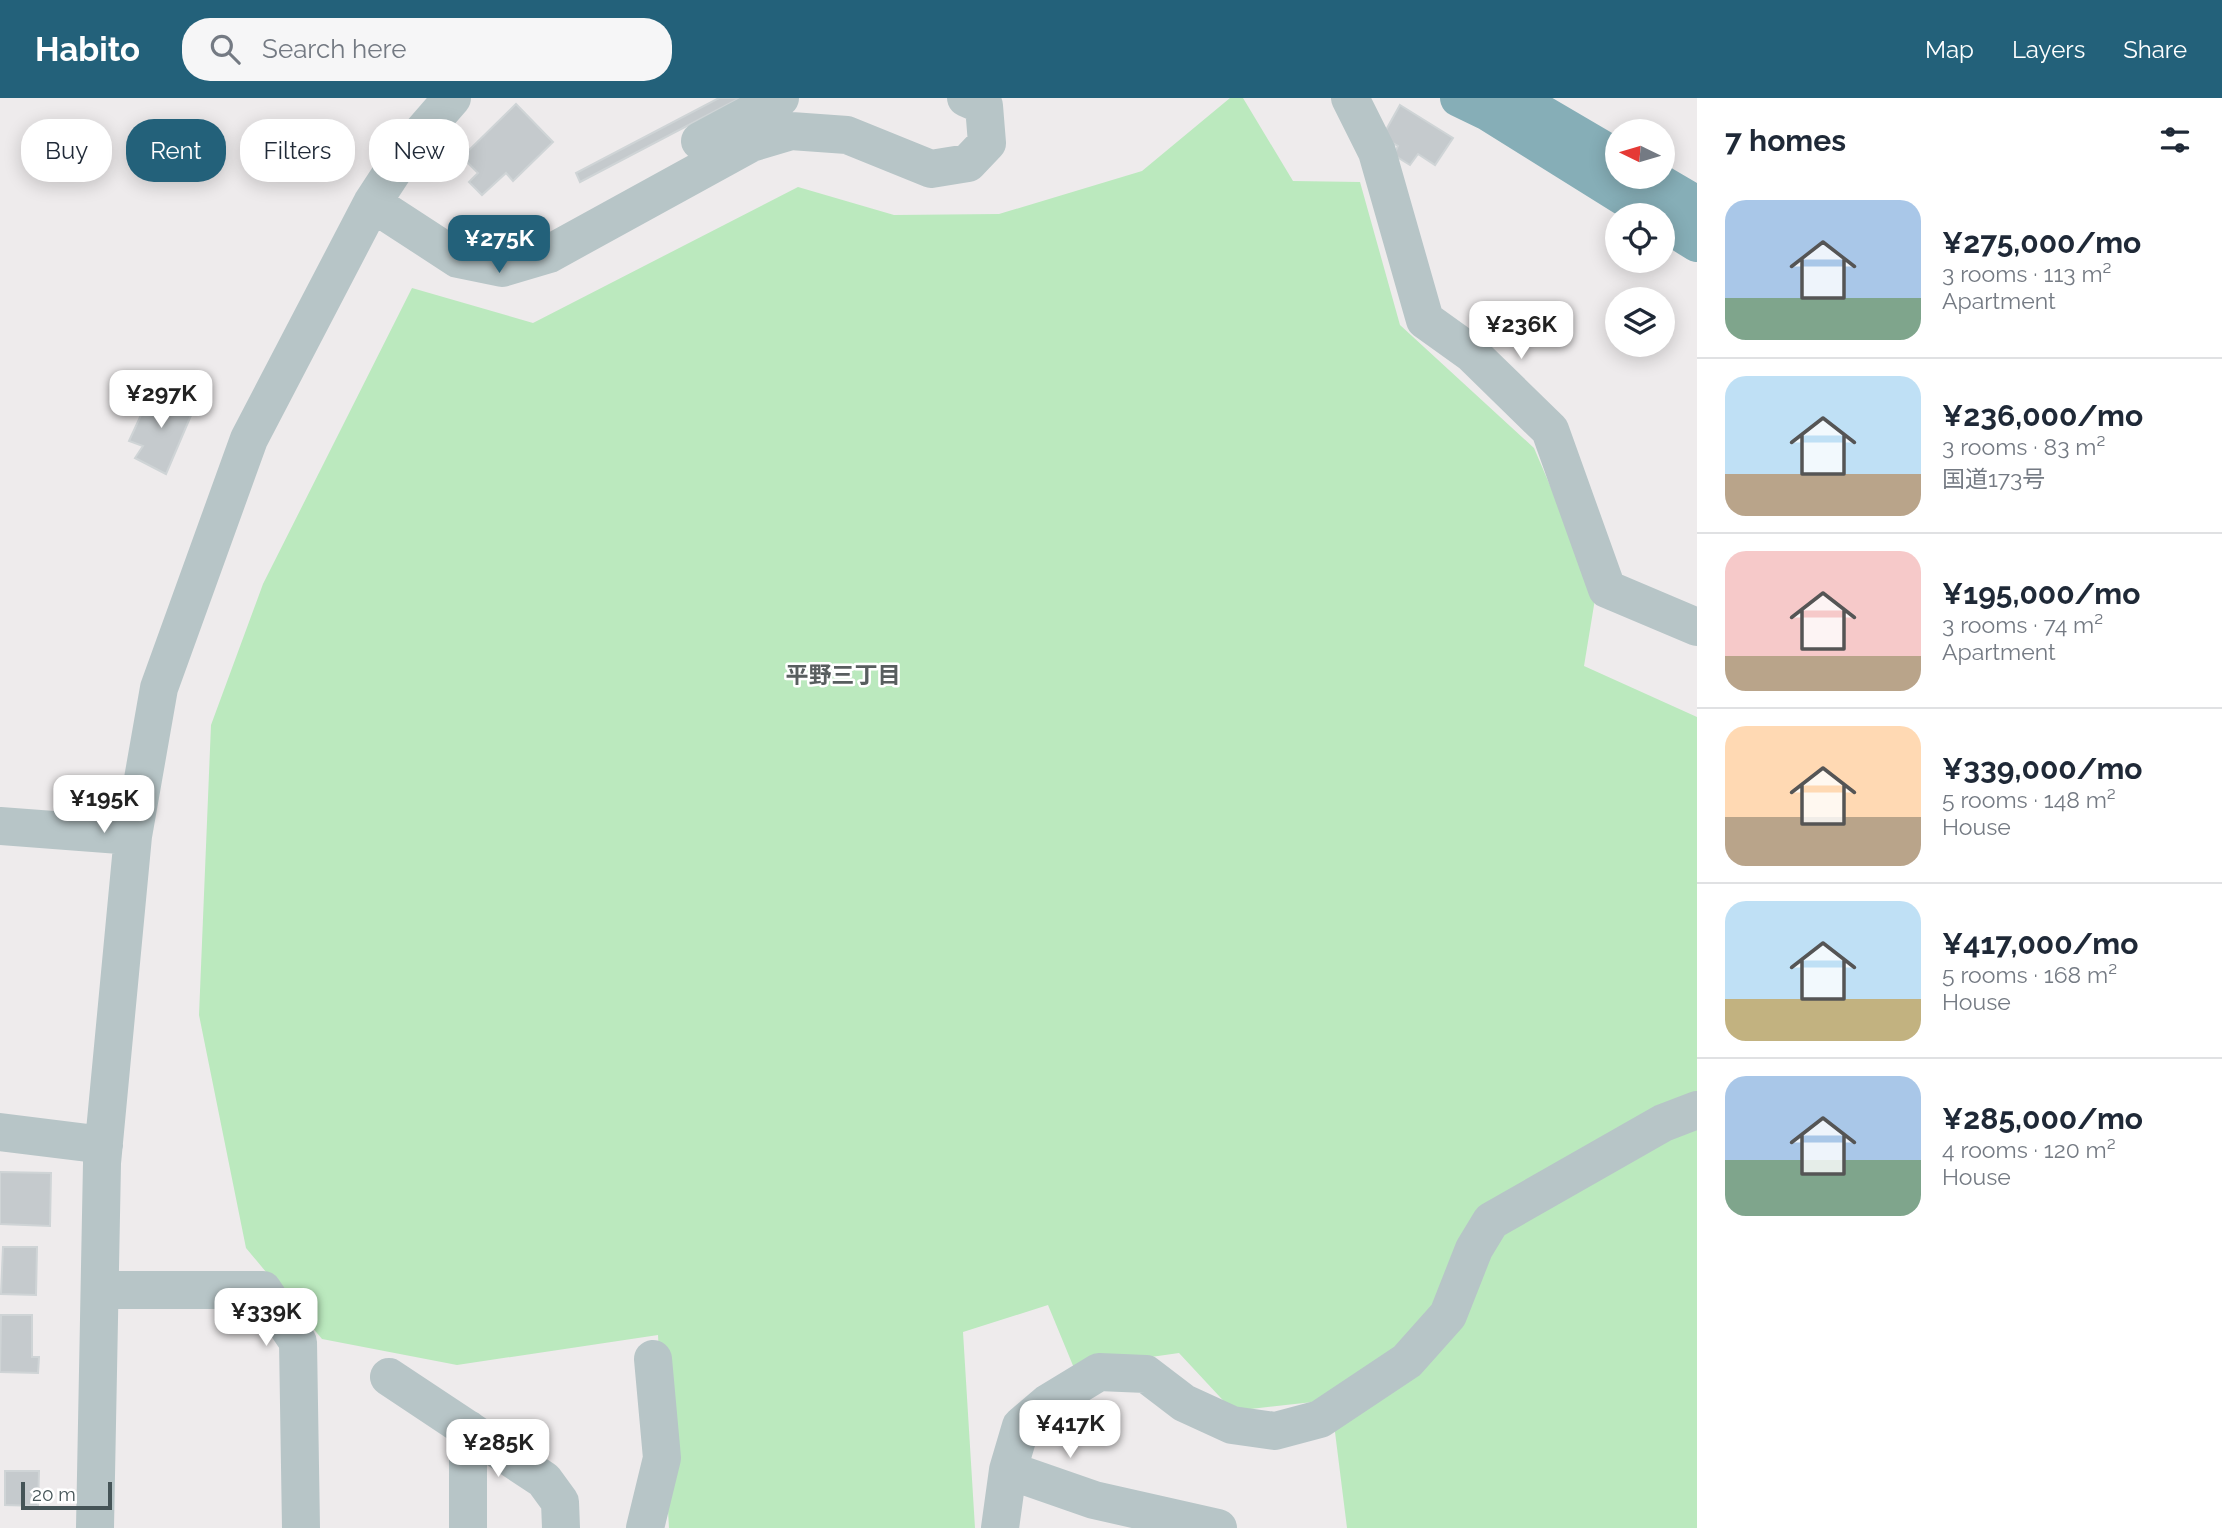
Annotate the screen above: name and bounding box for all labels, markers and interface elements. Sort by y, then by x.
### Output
search box [182,18,672,81]
text: Habito [35,30,140,69]
icon: search [206,30,244,68]
text: Search here [262,34,406,64]
text: Map [1925,35,1974,64]
text: Layers [2012,35,2085,64]
text: Share [2123,35,2187,64]
chip: Buy [21,119,112,182]
chip: Rent [126,119,226,182]
chip: Filters [240,119,355,182]
chip: New [369,119,469,182]
north arrow [1605,119,1675,189]
map controls [1605,119,1675,357]
icon: filters [2156,121,2194,159]
text: 7 homes [1725,123,1846,158]
button: locate [1605,203,1675,273]
pin: ¥275K [450,216,548,275]
text: ¥275K [464,224,534,251]
text: ¥275,000/mo [1942,225,2141,260]
icon: home [1781,228,1865,312]
text: 3 rooms · 113 m² [1942,260,2111,287]
button: layers [1605,287,1675,357]
text: Apartment [1942,287,2056,314]
pin: ¥236K [1472,302,1570,361]
text: ¥236K [1485,310,1557,337]
pin: ¥297K [112,370,210,430]
text: ¥297K [125,379,197,406]
text: ¥236,000/mo [1942,398,2143,433]
icon: home [1781,404,1865,488]
text: 3 rooms · 83 m² [1942,433,2105,460]
text: 国道173号 [1942,465,2045,492]
text: ¥195,000/mo [1942,576,2140,611]
icon: home [1781,579,1865,663]
text: 3 rooms · 74 m² [1942,611,2103,638]
text: Apartment [1942,638,2056,665]
district label: 平野三丁目 [786,661,901,688]
text: ¥339,000/mo [1942,751,2143,786]
icon: home [1781,754,1865,838]
pin: ¥195K [55,776,153,835]
text: ¥195K [69,784,139,811]
text: 5 rooms · 148 m² [1942,786,2116,813]
text: House [1942,813,2011,840]
text: ¥417,000/mo [1942,926,2138,961]
icon: home [1781,929,1865,1013]
text: 5 rooms · 168 m² [1942,961,2117,988]
text: House [1942,988,2011,1015]
text: ¥285,000/mo [1942,1101,2143,1136]
icon: home [1781,1104,1865,1188]
text: 4 rooms · 120 m² [1942,1136,2116,1163]
text: House [1942,1163,2011,1190]
pin: ¥339K [217,1288,315,1348]
text: ¥339K [231,1297,301,1324]
pin: ¥417K [1021,1400,1119,1460]
text: ¥417K [1035,1409,1105,1436]
pin: ¥285K [449,1420,547,1479]
text: ¥285K [462,1428,534,1455]
scale bar [21,1479,112,1511]
text: 20 m [32,1483,76,1505]

